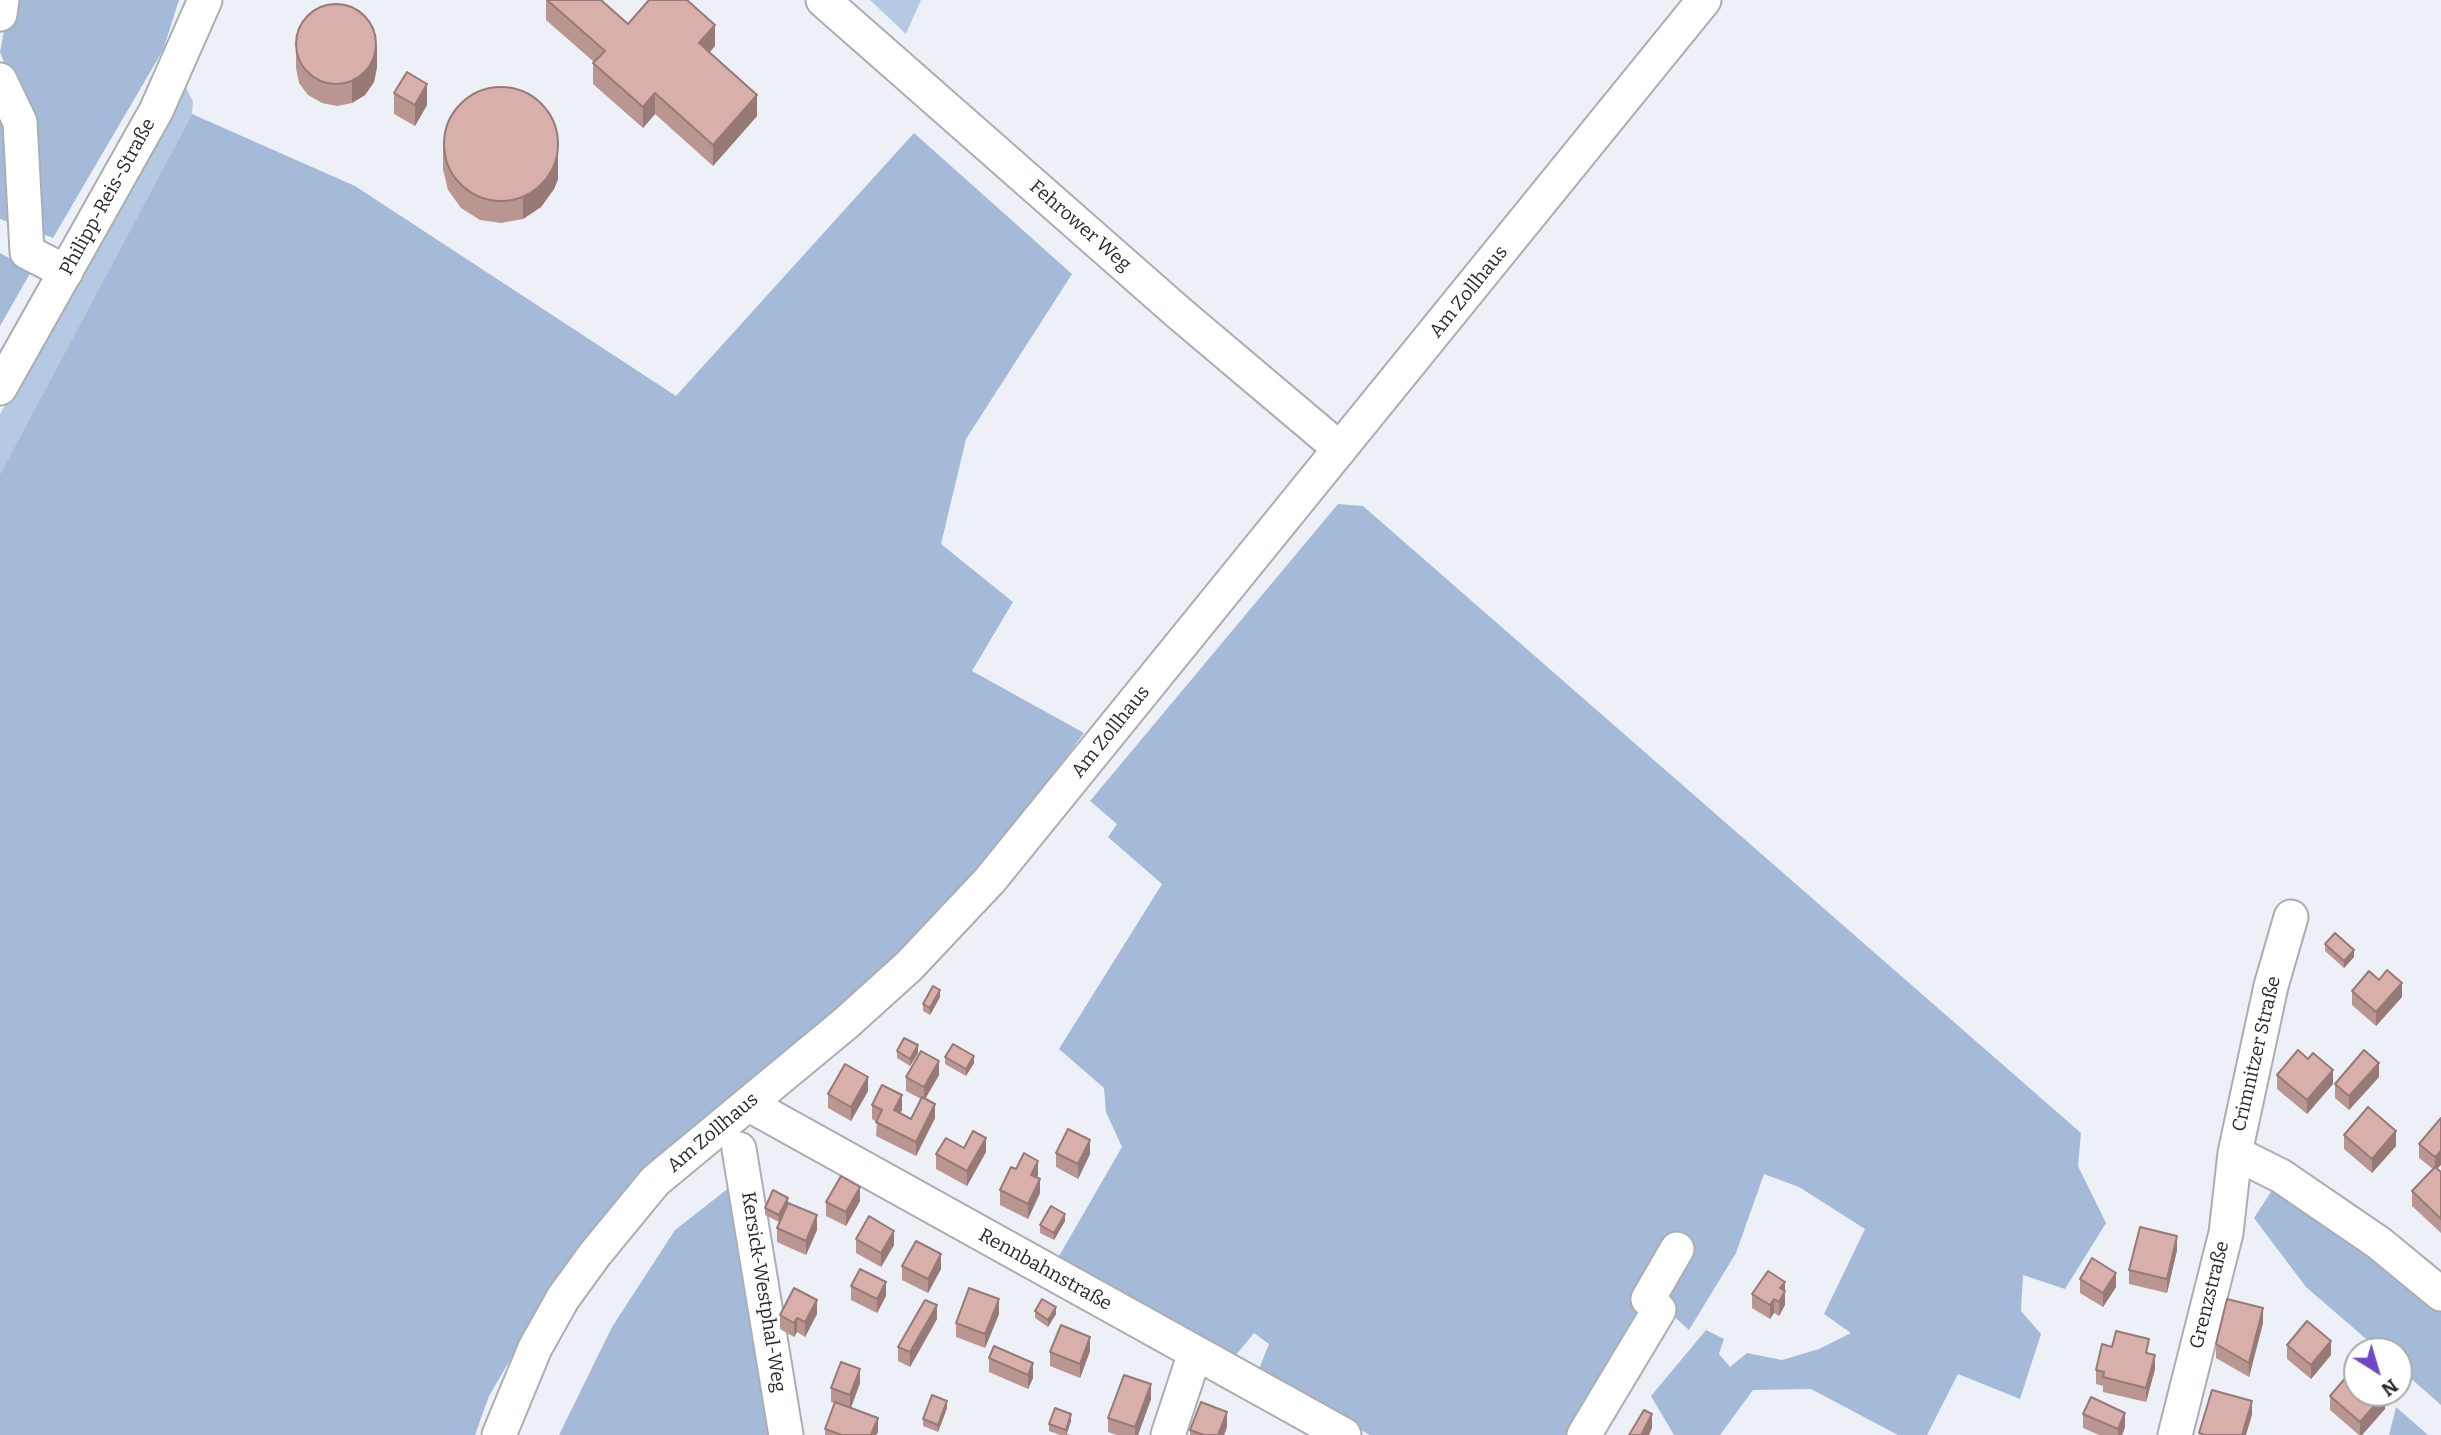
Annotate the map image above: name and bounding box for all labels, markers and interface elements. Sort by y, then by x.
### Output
street label: Philipp-Reis-Straße [55,115,161,279]
street label: Fehrower Weg [1025,176,1135,276]
street label: Am Zollhaus [1425,242,1513,342]
street label: Am Zollhaus [1067,682,1155,782]
street label: Crimnitzer Straße [2228,974,2286,1134]
street label: Am Zollhaus [663,1088,763,1178]
street label: Kersick-Westphal-Weg [736,1190,790,1394]
street label: Rennbahnstraße [975,1224,1115,1316]
street label: Grenzstraße [2186,1239,2234,1351]
north arrow [2343,1337,2413,1407]
text: N [2377,1374,2403,1401]

